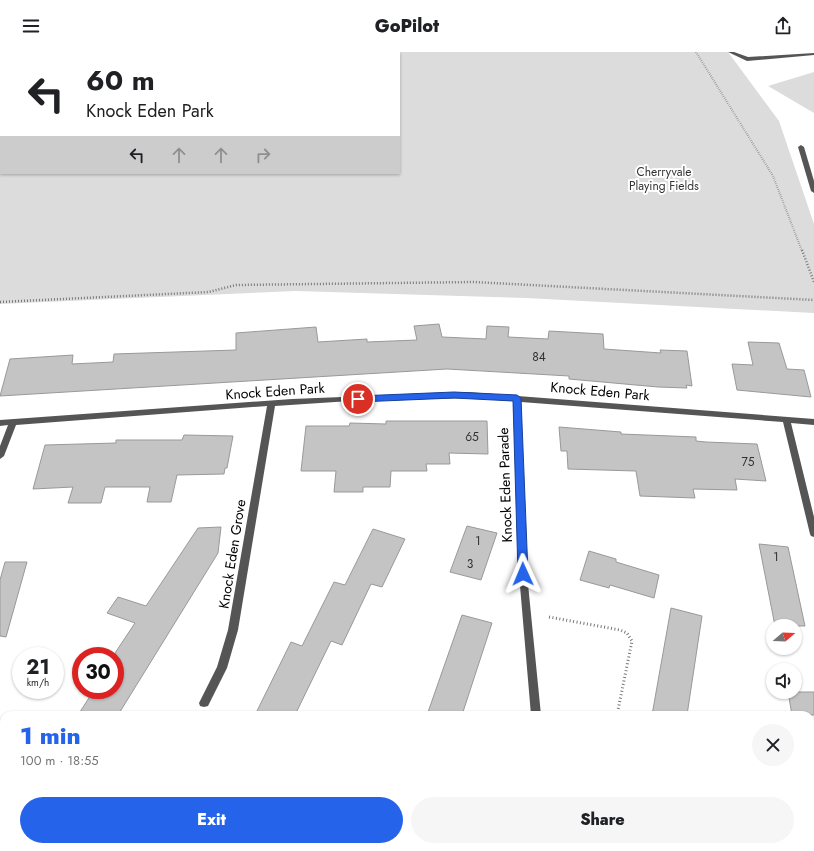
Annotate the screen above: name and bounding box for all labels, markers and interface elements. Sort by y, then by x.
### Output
text: GoPilot [375,13,439,39]
icon: menu [20,15,42,37]
icon: share [772,15,794,37]
text: 60 m [86,60,155,101]
icon: left [20,68,72,120]
text: Knock Eden Park [86,98,214,124]
icon: left [126,144,148,166]
icon: ahead [168,144,190,166]
icon: ahead [210,144,232,166]
icon: right [252,144,274,166]
park label: Cherryvale Playing Fields [629,163,699,195]
house number: 84 [532,348,546,366]
street label: Knock Eden Park [550,377,651,405]
street label: Knock Eden Park [225,378,326,404]
pin [341,382,375,416]
icon: arrive [347,388,369,410]
street label: Knock Eden Parade [493,427,517,543]
house number: 65 [465,428,479,446]
house number: 75 [741,453,755,471]
street label: Knock Eden Grove [213,498,251,610]
house number: 1 [475,532,481,550]
house number: 1 [773,548,779,566]
position arrow [502,553,544,595]
house number: 3 [467,555,474,573]
north arrow [766,619,802,655]
map controls [766,619,802,699]
speed limit sign: 30 [72,647,124,699]
text: 21 [26,653,50,682]
button: sound [766,663,802,699]
text: km/h [27,675,49,690]
text: 1 min [20,718,81,753]
button: close [752,724,794,766]
text: 100 m · 18:55 [20,751,99,770]
button: Exit [20,797,403,843]
button: Share [411,797,794,843]

